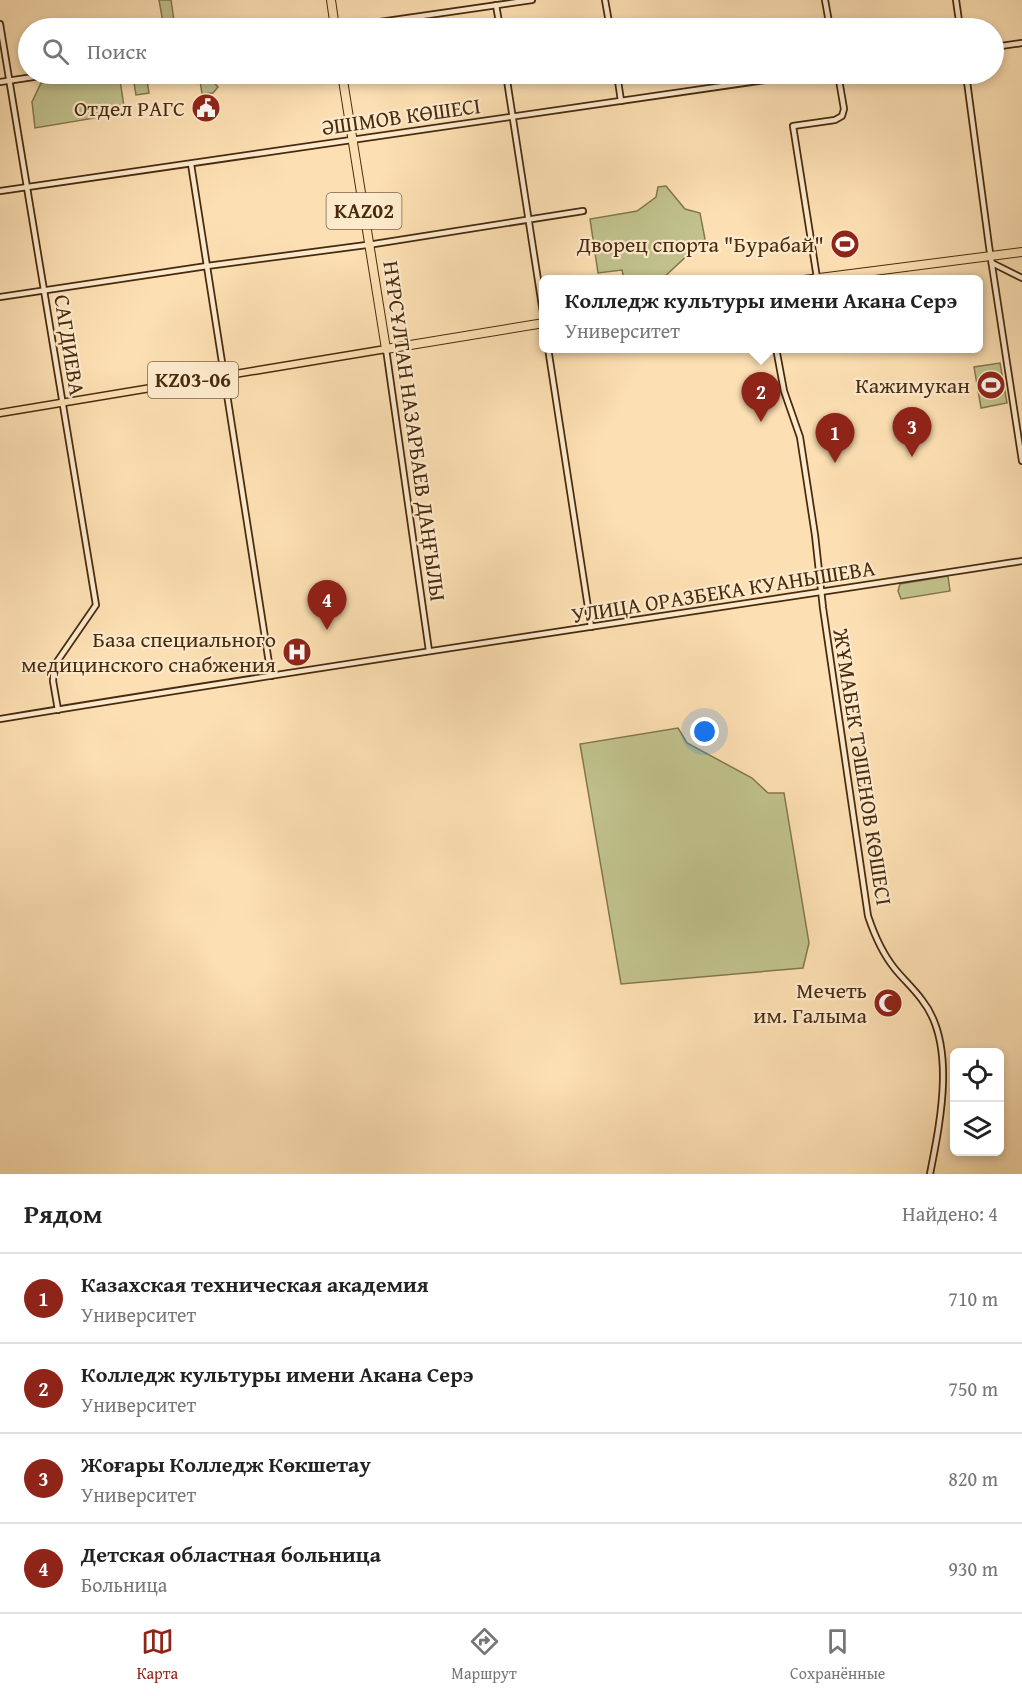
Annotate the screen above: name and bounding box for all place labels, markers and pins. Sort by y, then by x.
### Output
place label: Отдел РАГС [74,92,185,124]
public building icon: Отдел РАГС [190,92,222,124]
place label: Дворец спорта "Бурабай" [576,228,824,260]
sports icon: Дворец спорта "Бурабай" [829,228,861,260]
place label: Кажимукан [855,369,970,401]
sports icon: Кажимукан [975,369,1007,401]
pin: 2 [742,372,780,422]
pin: 3 [892,408,932,457]
pin: 1 [816,414,854,463]
pin: 4 [308,580,346,630]
place label: База специального медицинского снабжения [21,623,276,680]
hospital icon: База специального медицинского снабжения [281,636,313,668]
place label: Мечеть им. Галыма [753,974,868,1031]
mosque icon: Мечеть им. Галыма [872,987,904,1019]

